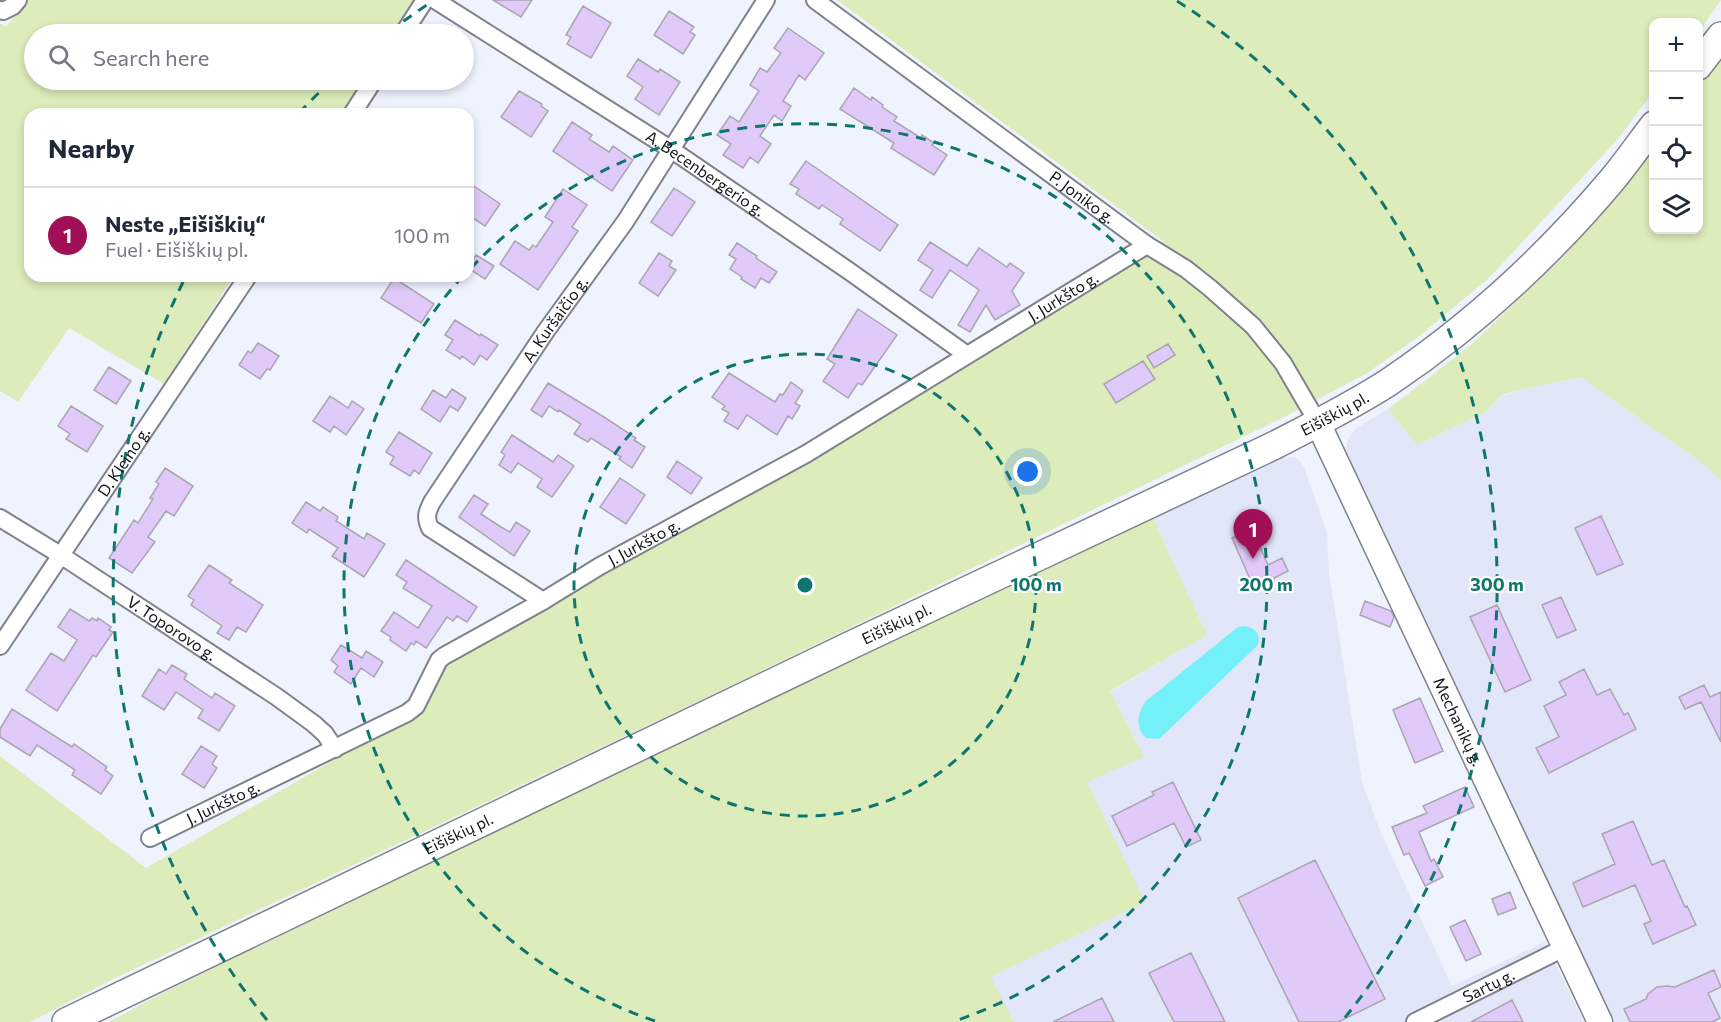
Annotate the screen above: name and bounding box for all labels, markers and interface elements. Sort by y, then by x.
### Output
map controls [1649,18,1703,234]
button: + [1649,18,1703,72]
search box [24,24,474,90]
icon: search [45,41,78,74]
text: Search here [93,44,209,71]
button: − [1649,72,1703,126]
street label: A. Becenbergerio g. [643,126,769,220]
button: locate [1649,126,1703,180]
text: Nearby [48,132,135,163]
street label: P. Joniko g. [1046,166,1119,227]
button: layers [1649,180,1703,234]
text: Neste „Eišiškių“ [105,210,266,237]
text: 1 [63,223,72,247]
text: 100 m [394,223,450,247]
text: Fuel · Eišiškių pl. [105,237,248,261]
street label: J. Jurkšto g. [1024,267,1101,325]
street label: A. Kuršaičio g. [518,273,591,366]
street label: Eišiškių pl. [1297,387,1372,439]
street label: D. Kleino g. [93,423,153,500]
your location [1013,457,1042,486]
pin: 1 [1234,510,1272,559]
street label: J. Jurkšto g. [604,515,683,569]
text: 100 m [1010,573,1062,595]
text: 200 m [1239,573,1293,595]
text: 300 m [1470,573,1524,595]
centre of rings [795,575,815,595]
street label: V. Toporovo g. [124,591,220,664]
street label: Eišiškių pl. [858,599,934,648]
street label: Mechanikų g. [1430,674,1488,769]
street label: J. Jurkšto g. [183,776,262,828]
street label: Eišiškių pl. [420,809,496,858]
street label: Sartų g. [1459,964,1517,1006]

